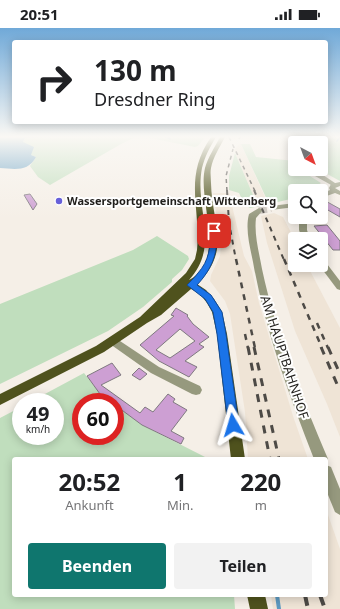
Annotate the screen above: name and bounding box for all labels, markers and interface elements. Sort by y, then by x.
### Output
text: 20:51 [20,4,59,24]
text: 130 m [94,51,177,89]
icon: right [28,56,80,108]
text: Dresdner Ring [94,87,215,111]
north arrow [288,136,328,176]
map controls [288,136,328,272]
button: search [288,184,328,224]
place label: Wassersportgemeinschaft Wittenberg [67,193,276,208]
marker: Wassersportgemeinschaft Wittenberg [54,196,64,206]
pin [197,214,231,248]
icon: arrive [203,220,225,242]
button: layers [288,232,328,272]
street label: AM HAUPTBAHNHOF [257,293,314,421]
speed limit sign: 60 [72,393,124,445]
text: 49 [27,400,49,427]
position arrow [212,404,254,446]
text: km/h [26,422,50,436]
text: 20:52 [59,465,120,498]
text: 1 [173,465,187,498]
text: 220 [240,465,281,498]
text: Ankunft [65,496,114,514]
text: Min. [167,496,194,514]
text: m [255,496,267,514]
button: Beenden [28,543,166,589]
button: Teilen [174,543,312,589]

